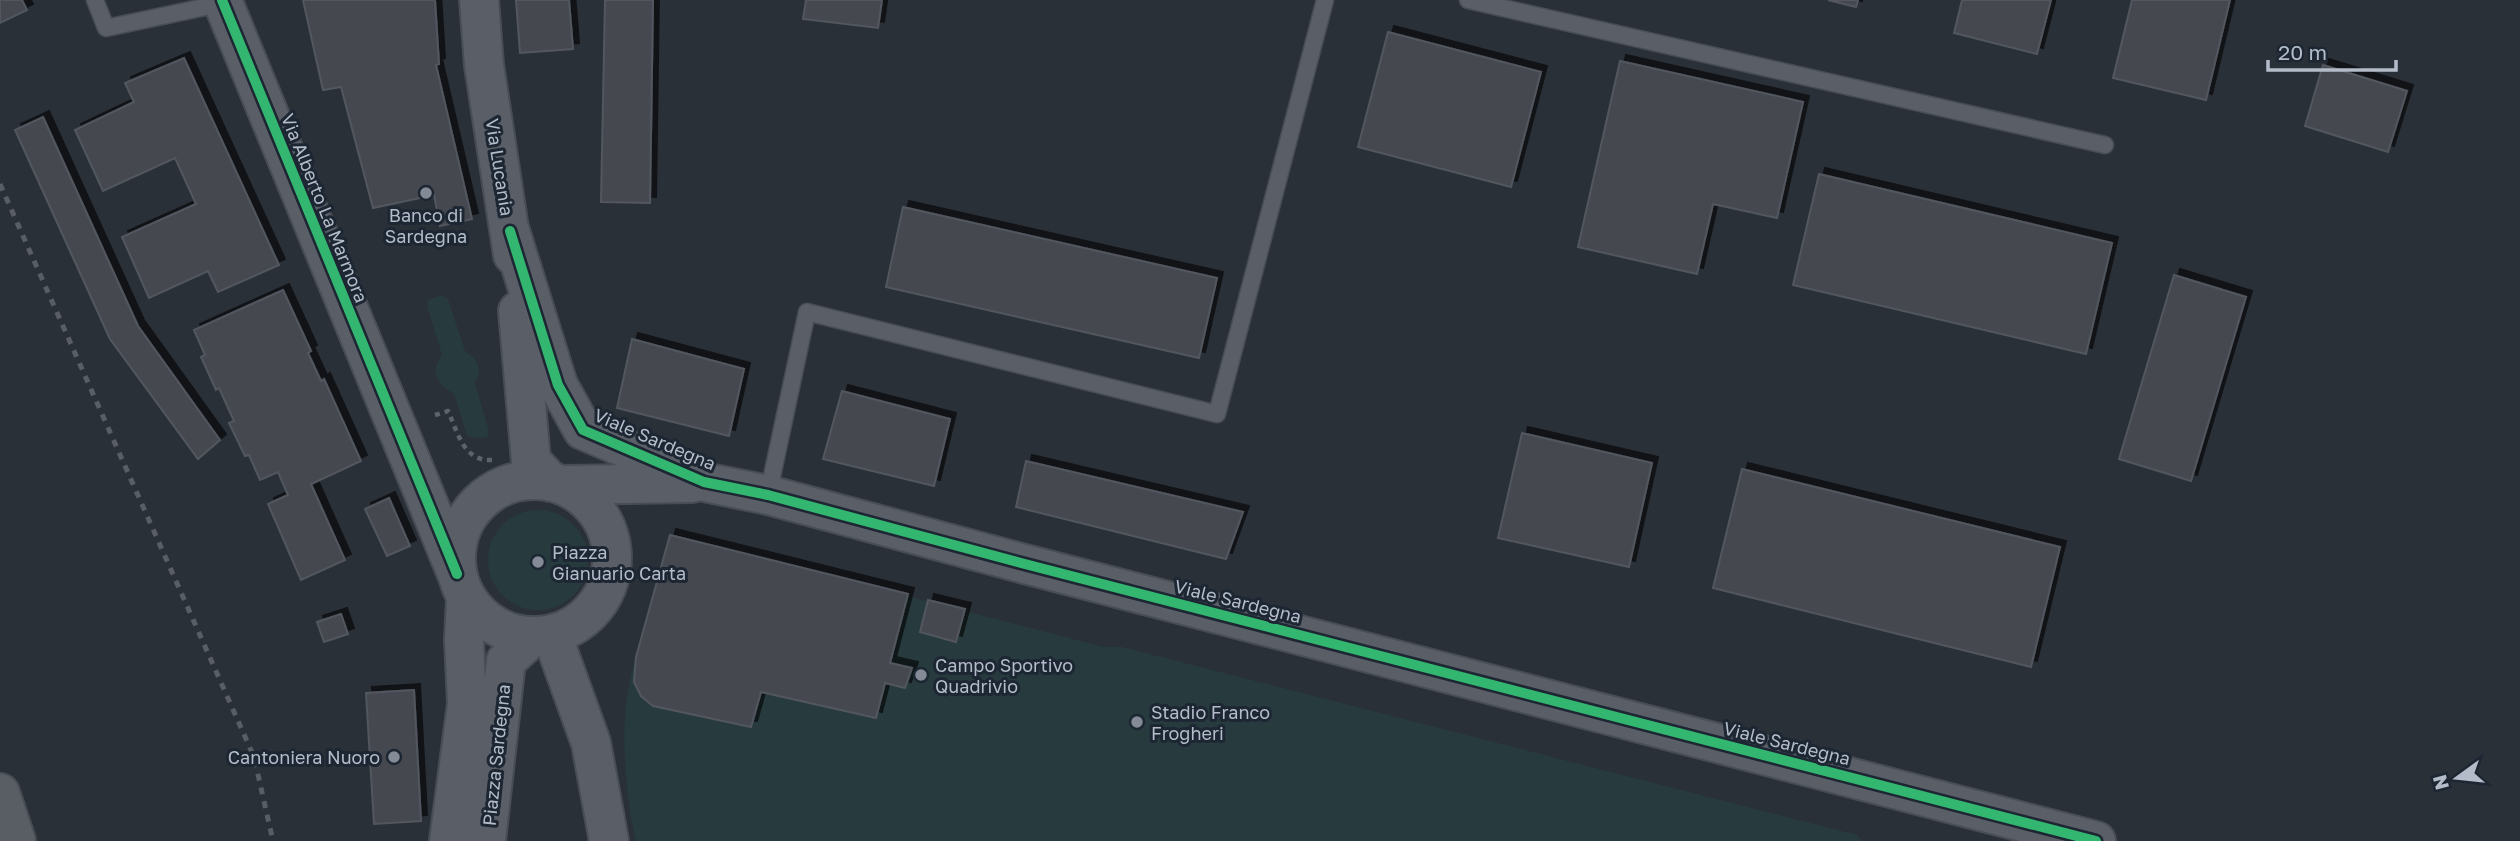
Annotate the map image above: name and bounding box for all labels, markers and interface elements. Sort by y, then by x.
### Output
scale bar [2268,28,2396,72]
text: 20 m [2278,39,2327,65]
street label: Via Alberto La Marmora [277,110,373,306]
street label: Via Lucania [481,117,519,217]
marker: Banco di Sardegna [418,185,434,201]
place label: Banco di Sardegna [385,204,467,247]
street label: Viale Sardegna [591,403,719,475]
place label: Piazza Gianuario Carta [552,541,686,584]
marker: Piazza Gianuario Carta [530,554,546,570]
street label: Viale Sardegna [1172,575,1304,627]
place label: Campo Sportivo Quadrivio [935,654,1073,697]
marker: Campo Sportivo Quadrivio [913,667,929,683]
street label: Piazza Sardegna [478,683,514,827]
place label: Stadio Franco Frogheri [1151,701,1270,744]
marker: Stadio Franco Frogheri [1129,714,1145,730]
street label: Viale Sardegna [1721,717,1853,769]
north arrow [2422,743,2492,813]
place label: Cantoniera Nuoro [228,746,380,768]
marker: Cantoniera Nuoro [386,749,402,765]
text: N [2427,773,2453,792]

